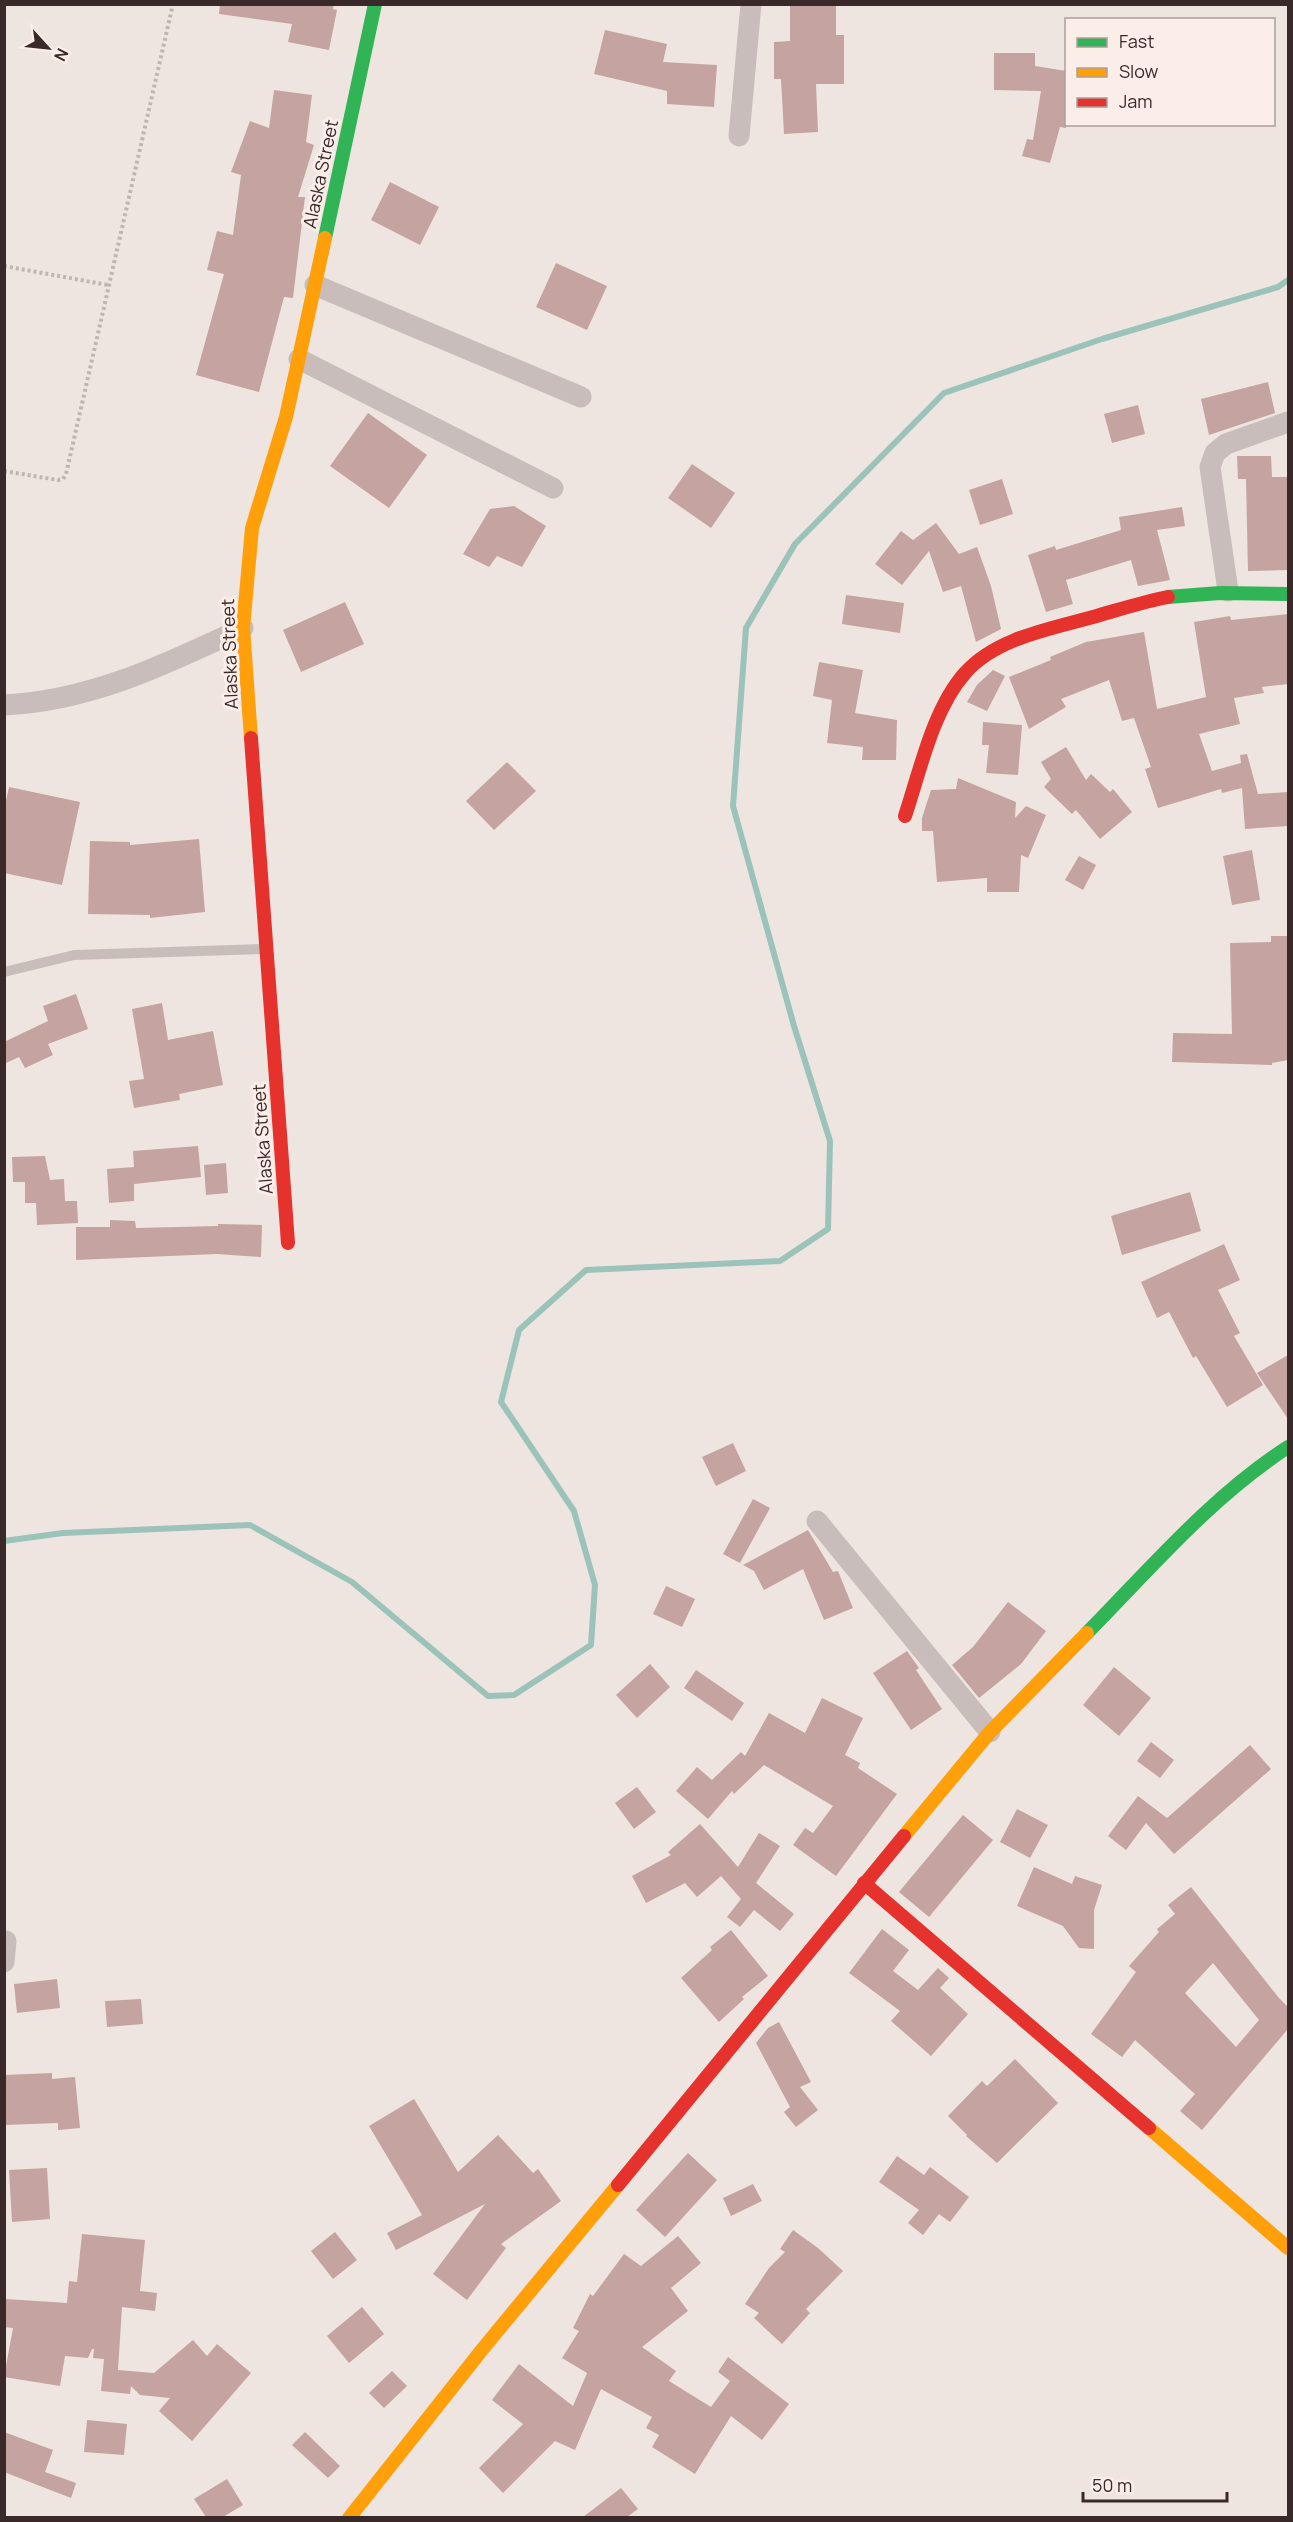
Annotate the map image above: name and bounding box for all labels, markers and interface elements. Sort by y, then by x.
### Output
north arrow [18,18,78,78]
legend [1065,18,1275,126]
text: Fast [1119,29,1154,53]
text: N [49,45,74,65]
text: Slow [1119,59,1159,83]
text: Jam [1119,89,1153,113]
street label: Alaska Street [297,117,343,230]
street label: Alaska Street [215,598,243,710]
street label: Alaska Street [246,1083,278,1195]
scale bar [1083,2465,1227,2503]
text: 50 m [1092,2473,1132,2497]

